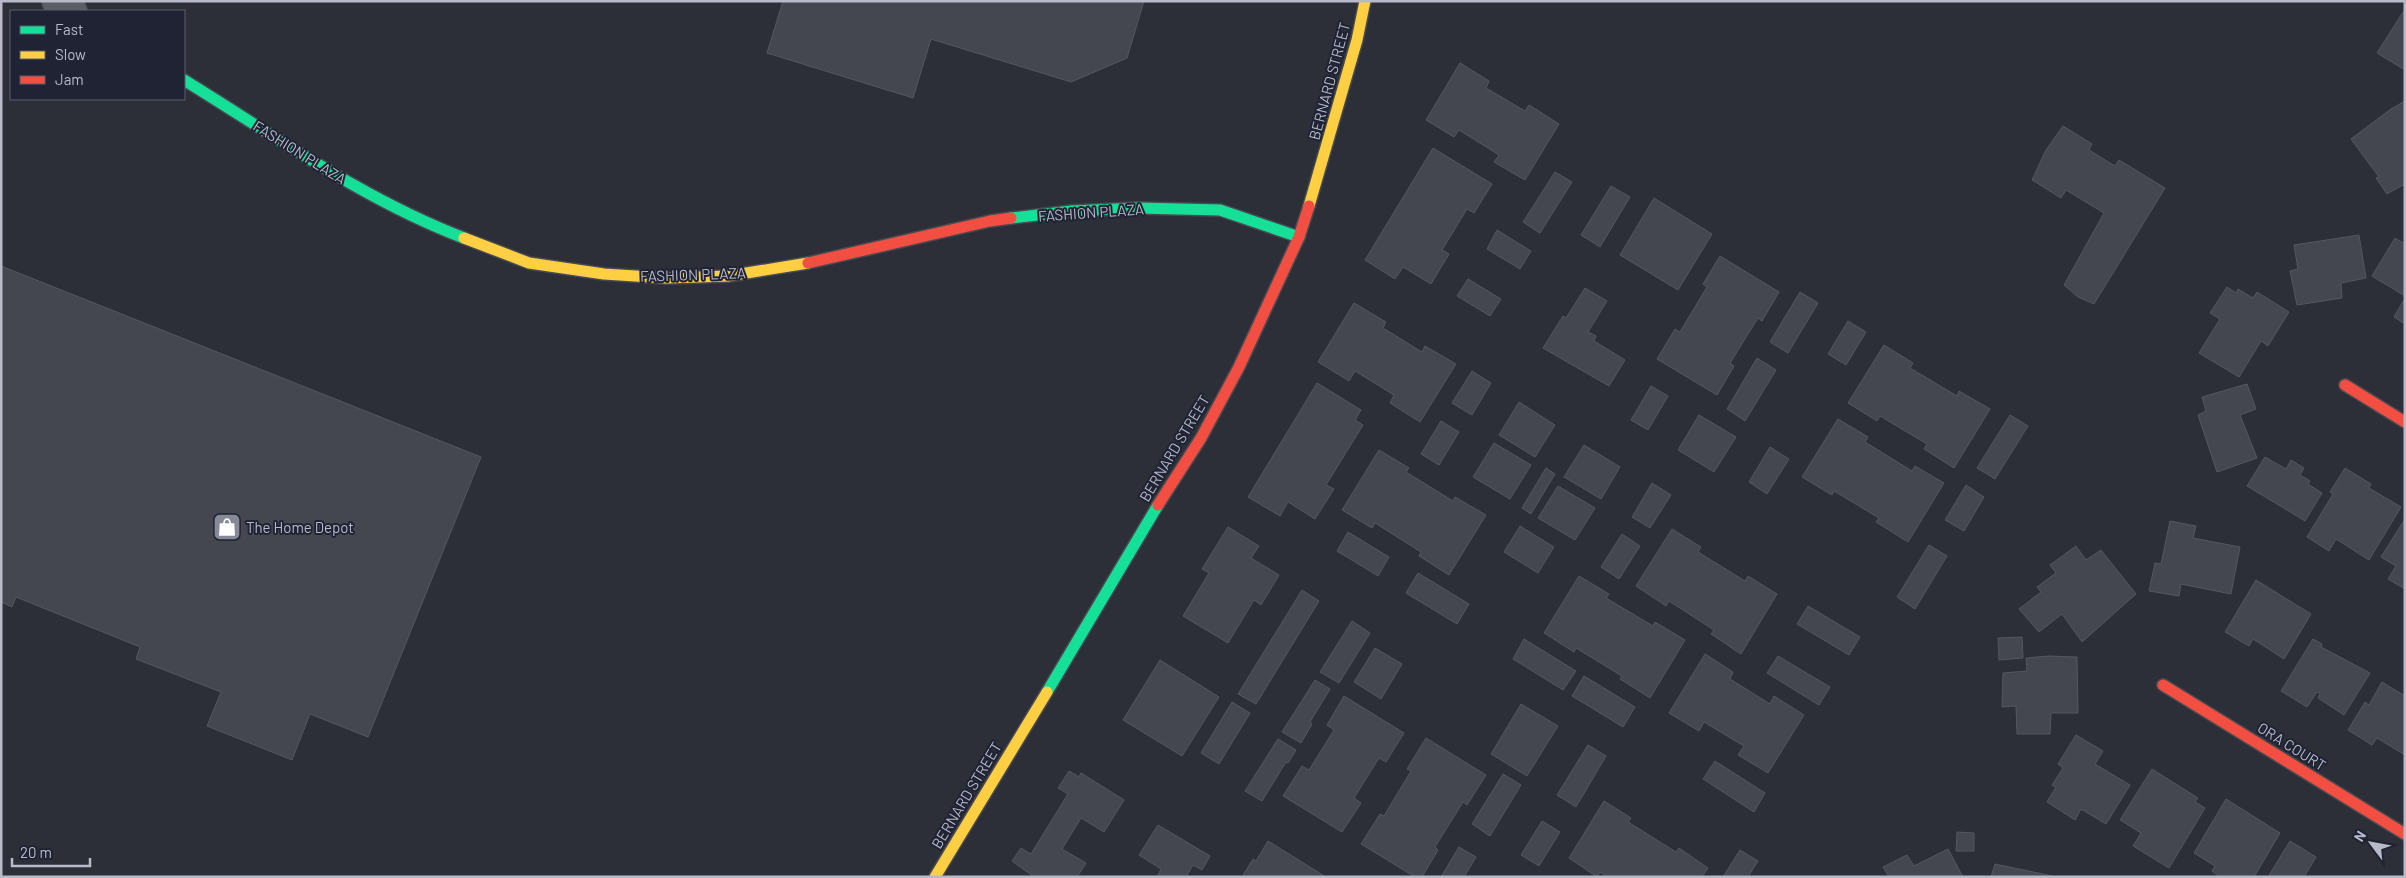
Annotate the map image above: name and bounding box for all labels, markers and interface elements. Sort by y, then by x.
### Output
legend [10,10,185,100]
text: Fast [55,20,83,38]
street label: BERNARD STREET [1305,20,1353,142]
text: Slow [55,45,86,63]
text: Jam [55,70,84,88]
street label: FASHION PLAZA [250,116,350,188]
street label: FASHION PLAZA [1037,199,1145,225]
street label: FASHION PLAZA [640,263,746,285]
street label: BERNARD STREET [1135,391,1213,505]
shop icon: The Home Depot [212,512,242,542]
place label: The Home Depot [246,518,354,536]
street label: ORA COURT [2255,718,2329,774]
street label: BERNARD STREET [927,738,1005,852]
north arrow [2346,818,2396,868]
text: N [2350,827,2369,844]
scale bar [12,836,90,868]
text: 20 m [20,843,52,861]

